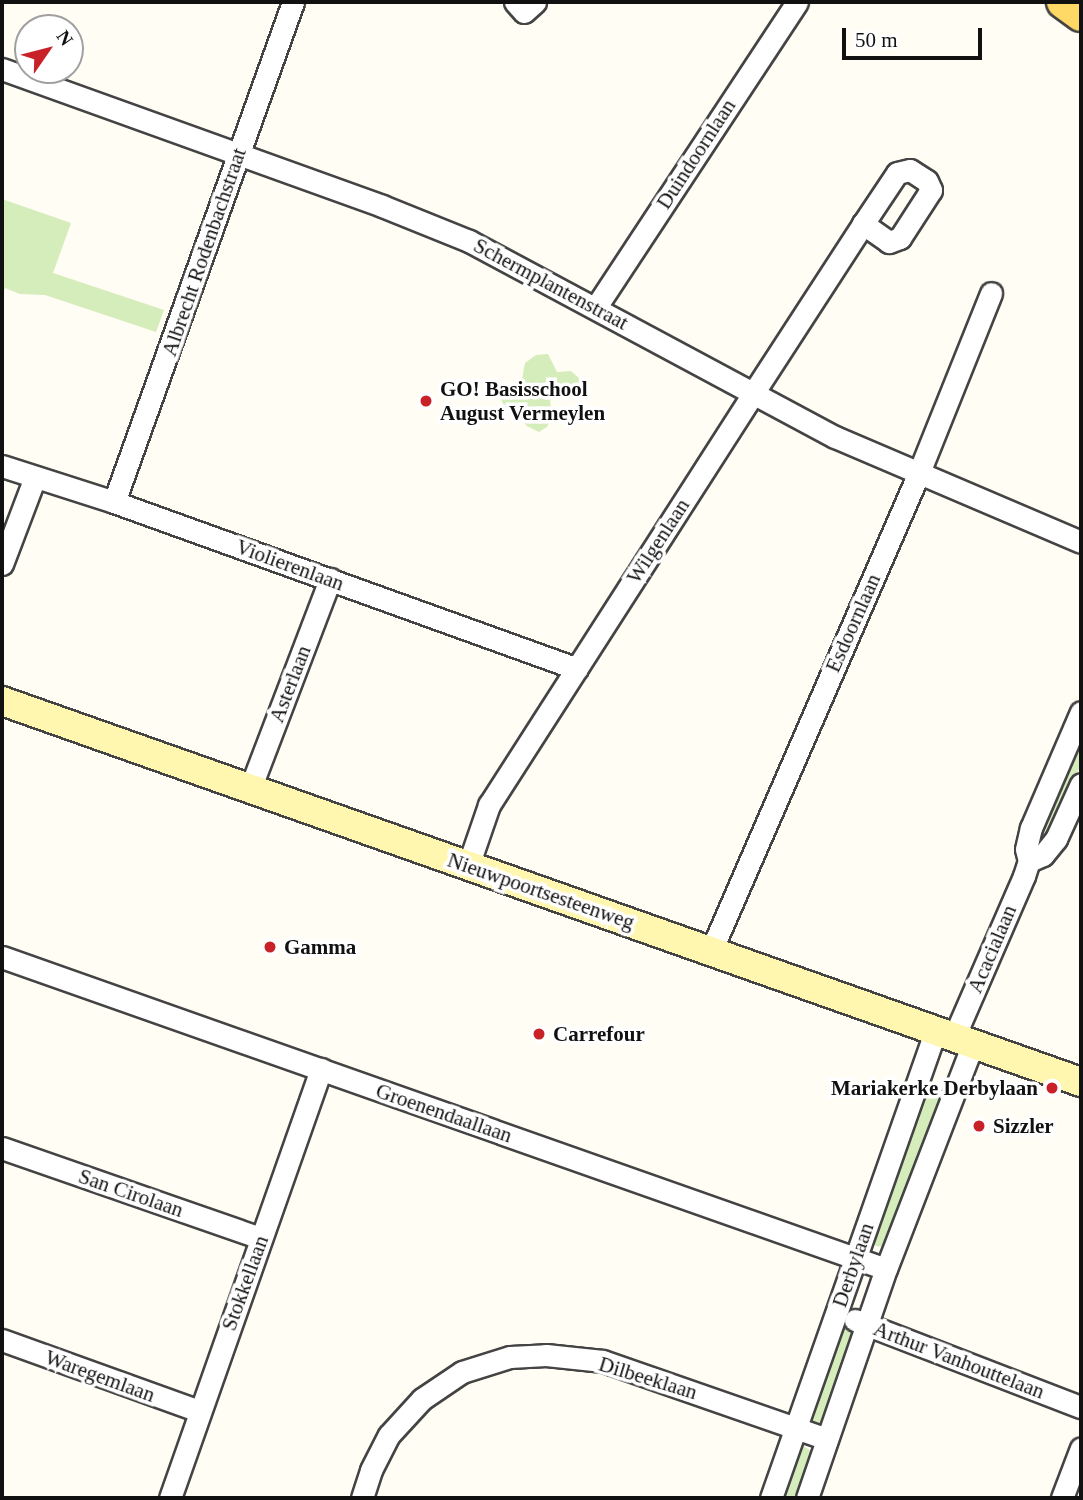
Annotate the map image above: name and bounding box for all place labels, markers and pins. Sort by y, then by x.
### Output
place label: GO! Basisschool August Vermeylen [440,376,605,426]
marker: GO! Basisschool August Vermeylen [418,393,434,409]
place label: Gamma [284,934,356,960]
marker: Gamma [262,939,278,955]
place label: Carrefour [553,1021,645,1047]
marker: Carrefour [531,1026,547,1042]
place label: Mariakerke Derbylaan [831,1075,1038,1101]
marker: Mariakerke Derbylaan [1044,1080,1060,1096]
place label: Sizzler [993,1113,1054,1139]
marker: Sizzler [971,1118,987,1134]

